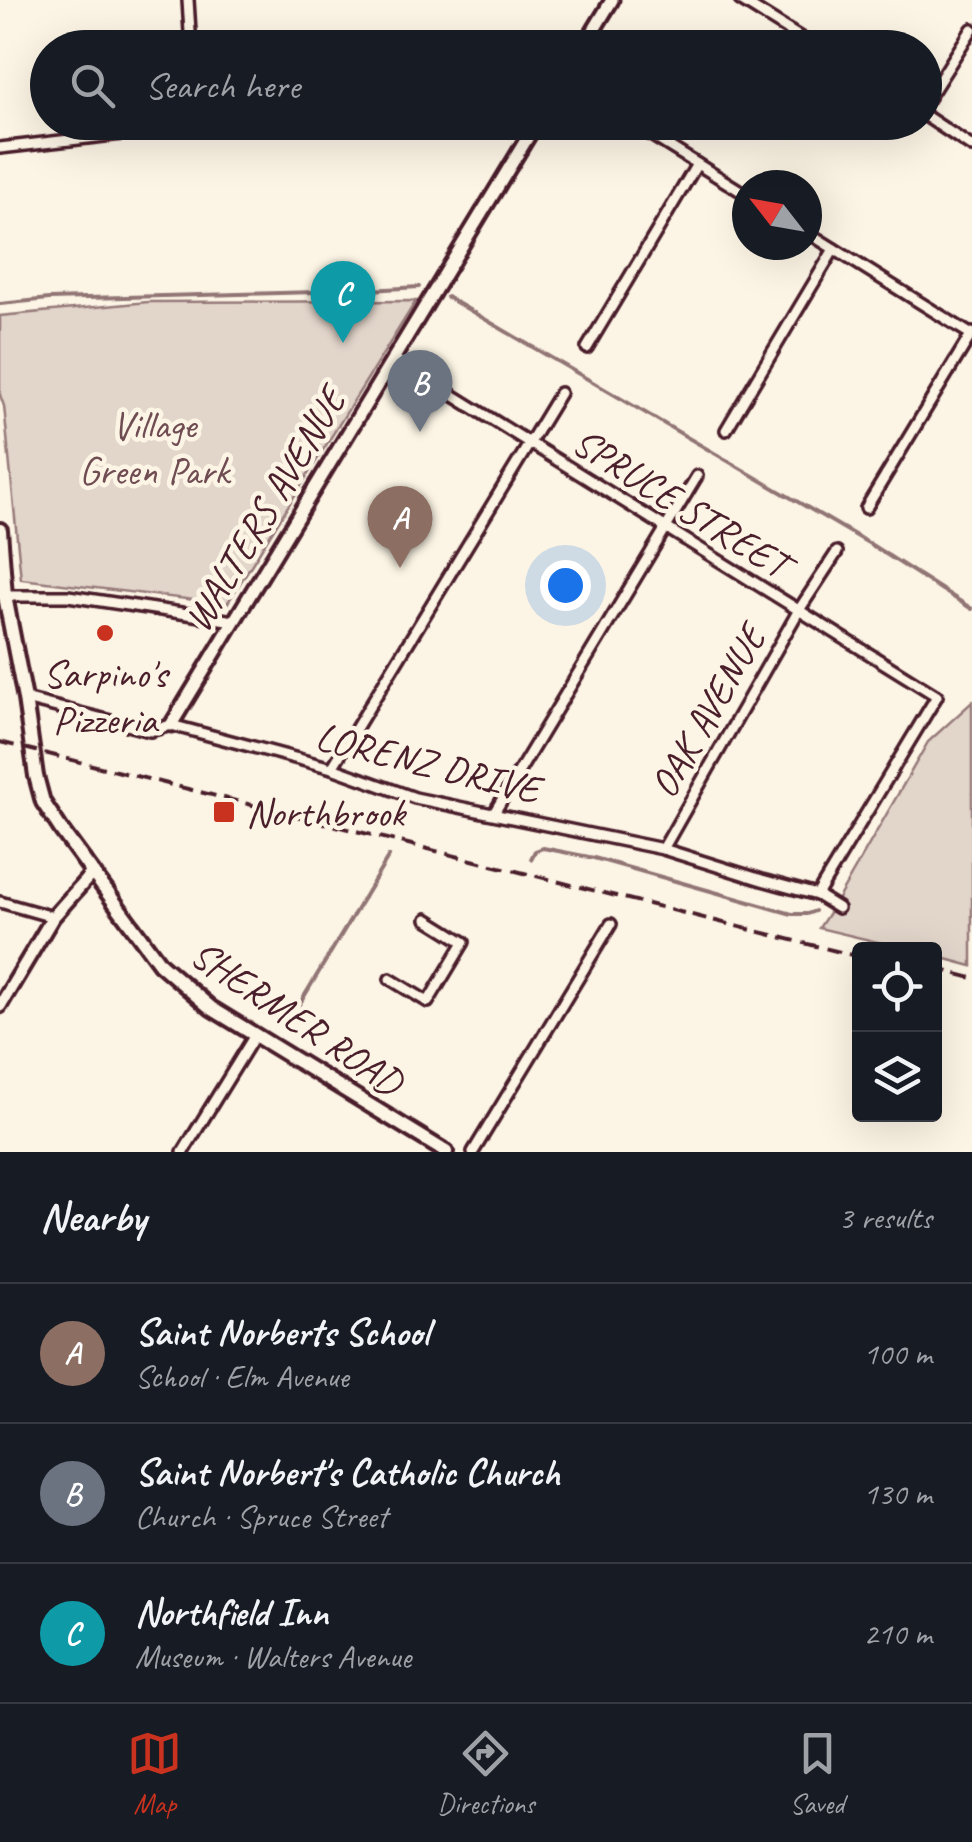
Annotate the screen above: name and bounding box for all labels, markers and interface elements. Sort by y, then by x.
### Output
search box [30,30,942,140]
icon: search [65,58,120,113]
text: Search here [145,62,300,109]
north arrow [732,170,822,260]
pin: C [310,260,376,343]
pin: B [388,350,452,432]
street label: WALTERS AVENUE [173,374,360,640]
park label: Village Green Park [79,400,232,496]
street label: SPRUCE STREET [563,417,806,594]
pin: A [368,486,432,568]
your location [540,560,591,611]
street label: OAK AVENUE [639,612,780,807]
marker: Sarpino's Pizzeria [94,622,116,644]
place label: Sarpino's Pizzeria [43,649,170,745]
street label: LORENZ DRIVE [311,711,549,816]
place label: Northbrook [246,788,407,838]
marker: Northbrook [211,799,237,825]
street label: SHERMER ROAD [181,929,414,1108]
map controls [852,942,942,1122]
button: locate [852,942,942,1032]
button: layers [852,1032,942,1122]
text: Nearby [40,1191,146,1244]
text: 3 results [838,1197,932,1238]
text: Saint Norberts School [135,1309,429,1356]
text: A [64,1333,81,1374]
text: 100 m [863,1333,932,1374]
text: School · Elm Avenue [135,1356,349,1397]
text: Saint Norbert's Catholic Church [135,1449,560,1496]
text: B [64,1473,81,1514]
text: 130 m [863,1473,932,1514]
text: Church · Spruce Street [135,1496,387,1537]
text: Northfield Inn [135,1589,328,1636]
text: C [65,1613,80,1654]
text: 210 m [863,1613,932,1654]
text: Museum · Walters Avenue [135,1636,411,1677]
tab: Map [127,1726,182,1821]
tab: Directions [437,1726,535,1821]
tab: Saved [790,1726,845,1821]

